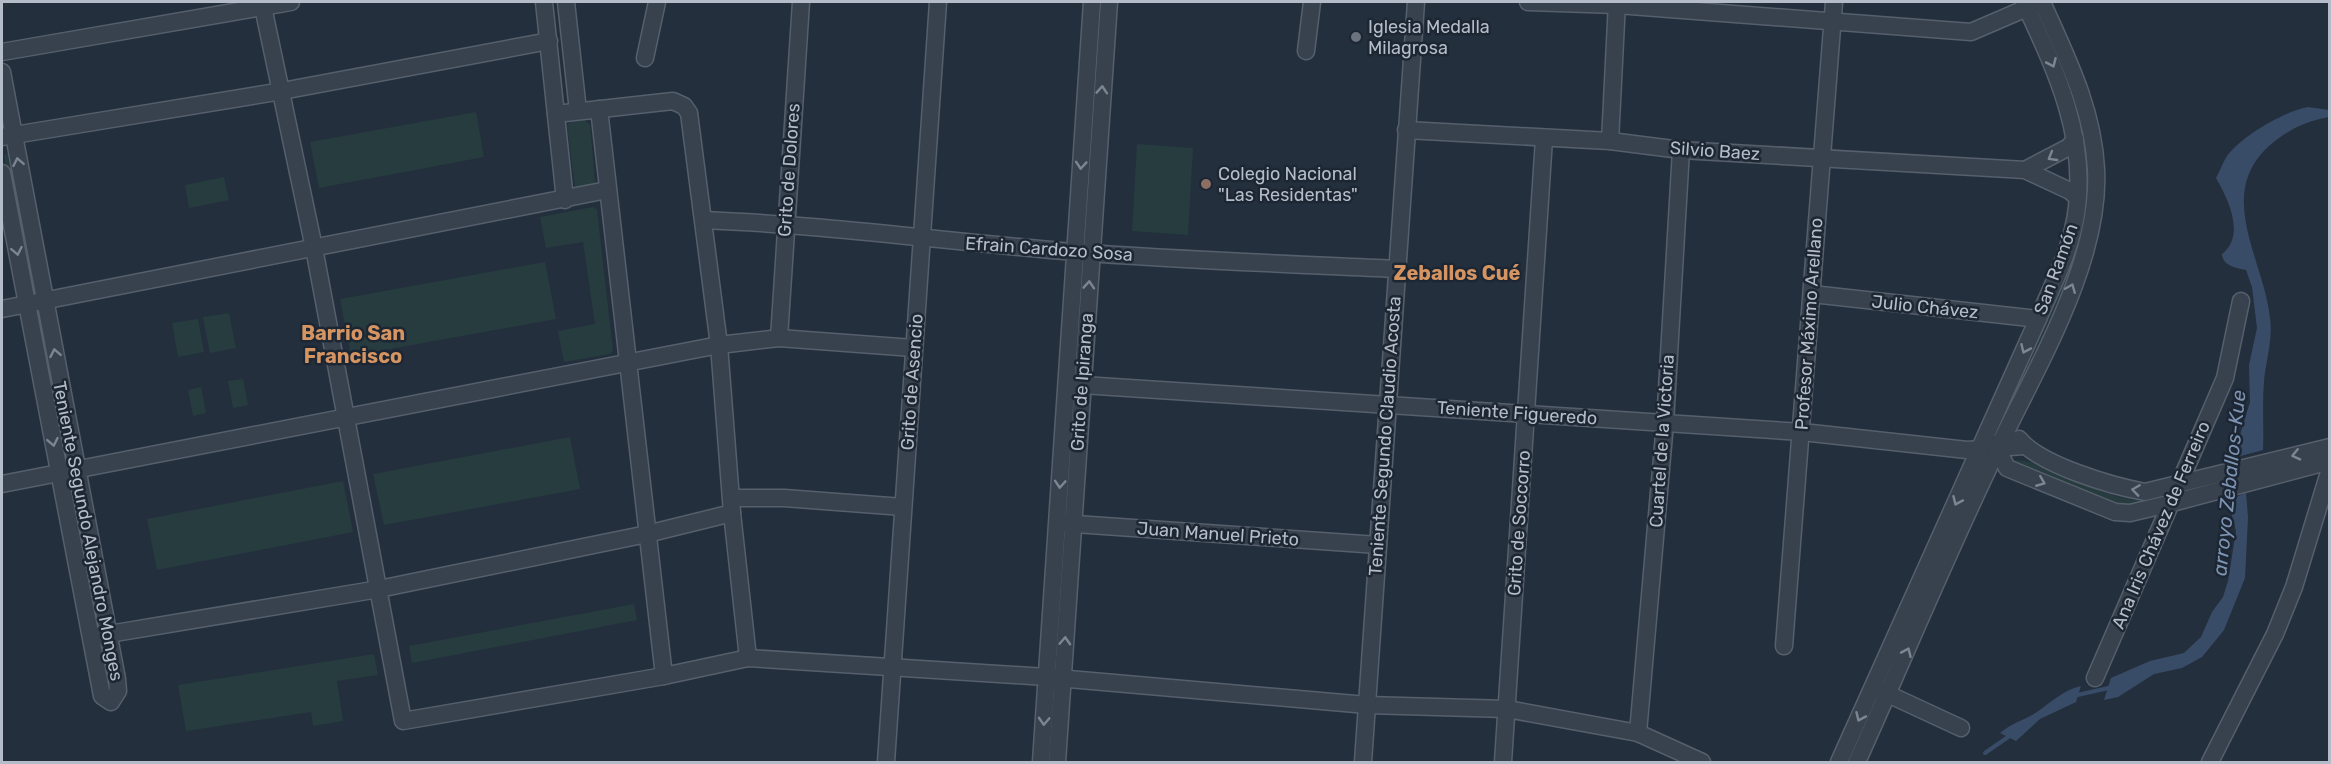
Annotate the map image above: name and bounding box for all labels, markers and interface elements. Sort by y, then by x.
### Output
place label: Iglesia Medalla Milagrosa [1368,16,1490,59]
marker: Iglesia Medalla Milagrosa [1349,30,1363,44]
one-way arrow [2044,57,2056,68]
one-way arrow [1096,86,1109,95]
street label: Grito de Dolores [773,102,805,238]
street label: Silvio Baez [1669,137,1761,165]
one-way arrow [2048,150,2058,161]
one-way arrow [12,157,25,167]
one-way arrow [1075,160,1088,169]
place label: Colegio Nacional "Las Residentas" [1218,163,1358,206]
marker: Colegio Nacional "Las Residentas" [1199,177,1213,191]
street label: Profesor Máximo Arellano [1791,217,1827,431]
street label: San Ramón [2029,220,2083,318]
street label: Efrain Cardozo Sosa [964,232,1134,266]
one-way arrow [10,246,23,256]
district label: Zeballos Cué [1394,261,1521,285]
one-way arrow [1082,280,1095,289]
one-way arrow [2064,283,2076,294]
street label: Julio Chávez [1871,290,1979,324]
street label: Teniente Segundo Claudio Acosta [1364,295,1406,577]
street label: Grito de Ipiranga [1066,312,1098,452]
street label: Grito de Asencio [896,313,928,451]
district label: Barrio San Francisco [301,321,405,368]
one-way arrow [2020,343,2032,354]
one-way arrow [49,348,62,358]
street label: Cuartel de la Victoria [1645,354,1679,528]
street label: Teniente Segundo Alejandro Monges [48,379,128,683]
water label: arroyo Zeballos-Kue [2207,389,2251,577]
street label: Teniente Figueredo [1436,396,1598,430]
street label: Ana Iris Chávez de Ferreiro [2107,418,2215,632]
one-way arrow [46,437,59,447]
one-way arrow [2292,447,2302,460]
street label: Grito de Soccorro [1503,449,1535,597]
one-way arrow [2035,475,2046,487]
one-way arrow [1054,480,1067,489]
one-way arrow [2131,485,2141,497]
one-way arrow [1952,494,1964,505]
street label: Juan Manuel Prieto [1136,517,1300,551]
one-way arrow [1058,637,1071,646]
one-way arrow [1899,647,1911,658]
one-way arrow [1855,710,1867,721]
one-way arrow [1037,716,1050,725]

